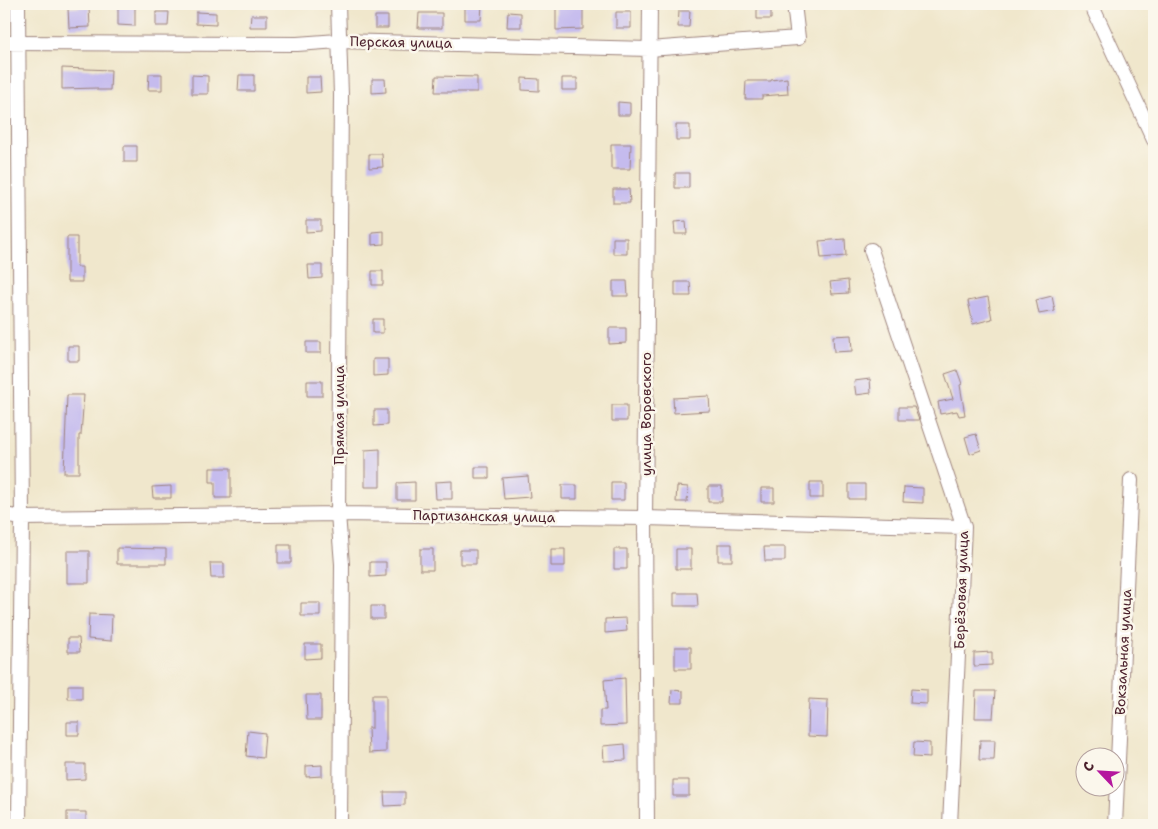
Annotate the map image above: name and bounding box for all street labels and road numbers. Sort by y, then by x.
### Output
street label: Перская улица [350,32,453,52]
street label: улица Воровского [637,352,655,476]
street label: Прямая улица [330,365,348,465]
street label: Партизанская улица [413,506,556,526]
street label: Берёзовая улица [950,530,972,650]
street label: Вокзальная улица [1111,588,1135,716]

